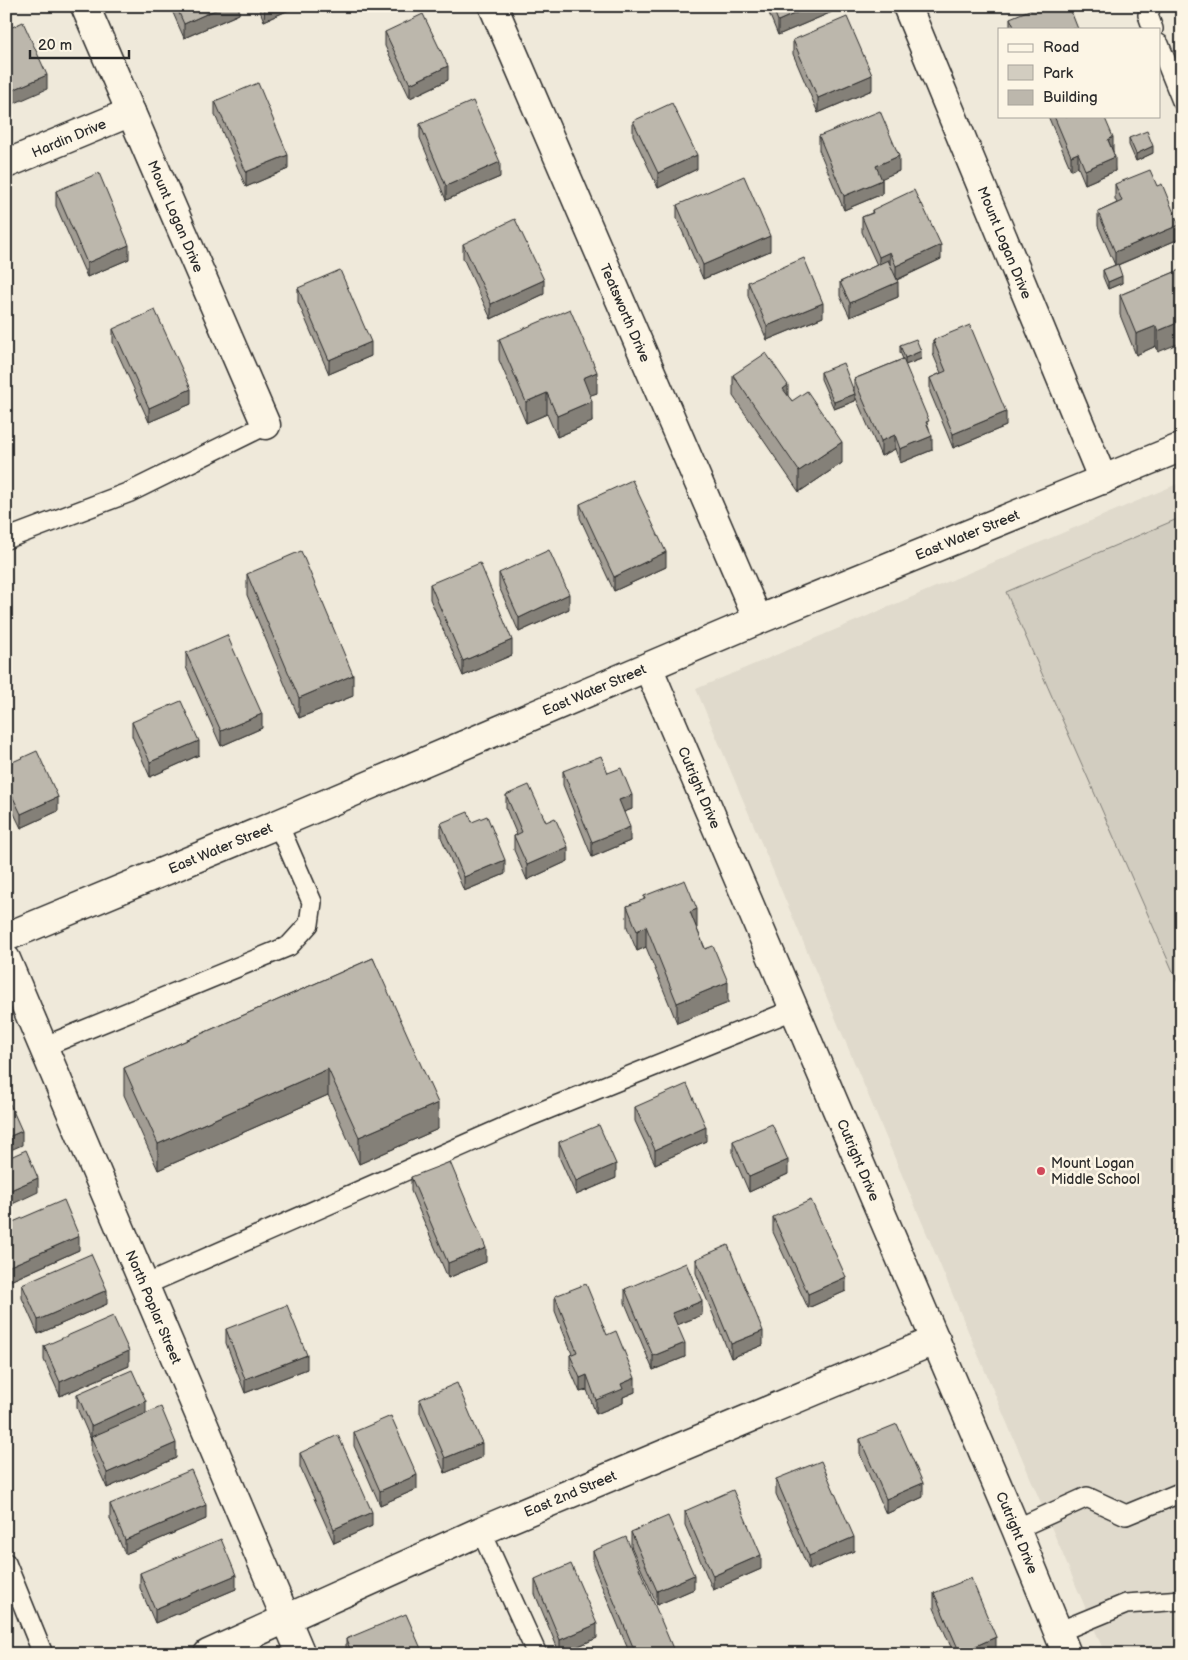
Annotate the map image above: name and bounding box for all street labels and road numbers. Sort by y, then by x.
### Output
street label: Hardin Drive [29,115,108,161]
street label: Mount Logan Drive [144,158,207,275]
street label: Mount Logan Drive [974,184,1036,301]
street label: Teatsworth Drive [597,261,654,364]
street label: East Water Street [913,506,1022,563]
street label: East Water Street [540,660,649,719]
street label: Cutright Drive [674,744,724,831]
street label: East Water Street [166,819,275,877]
street label: Cutright Drive [833,1116,883,1203]
street label: North Poplar Street [122,1248,186,1367]
street label: East 2nd Street [521,1466,619,1521]
street label: Cutright Drive [993,1489,1042,1576]

